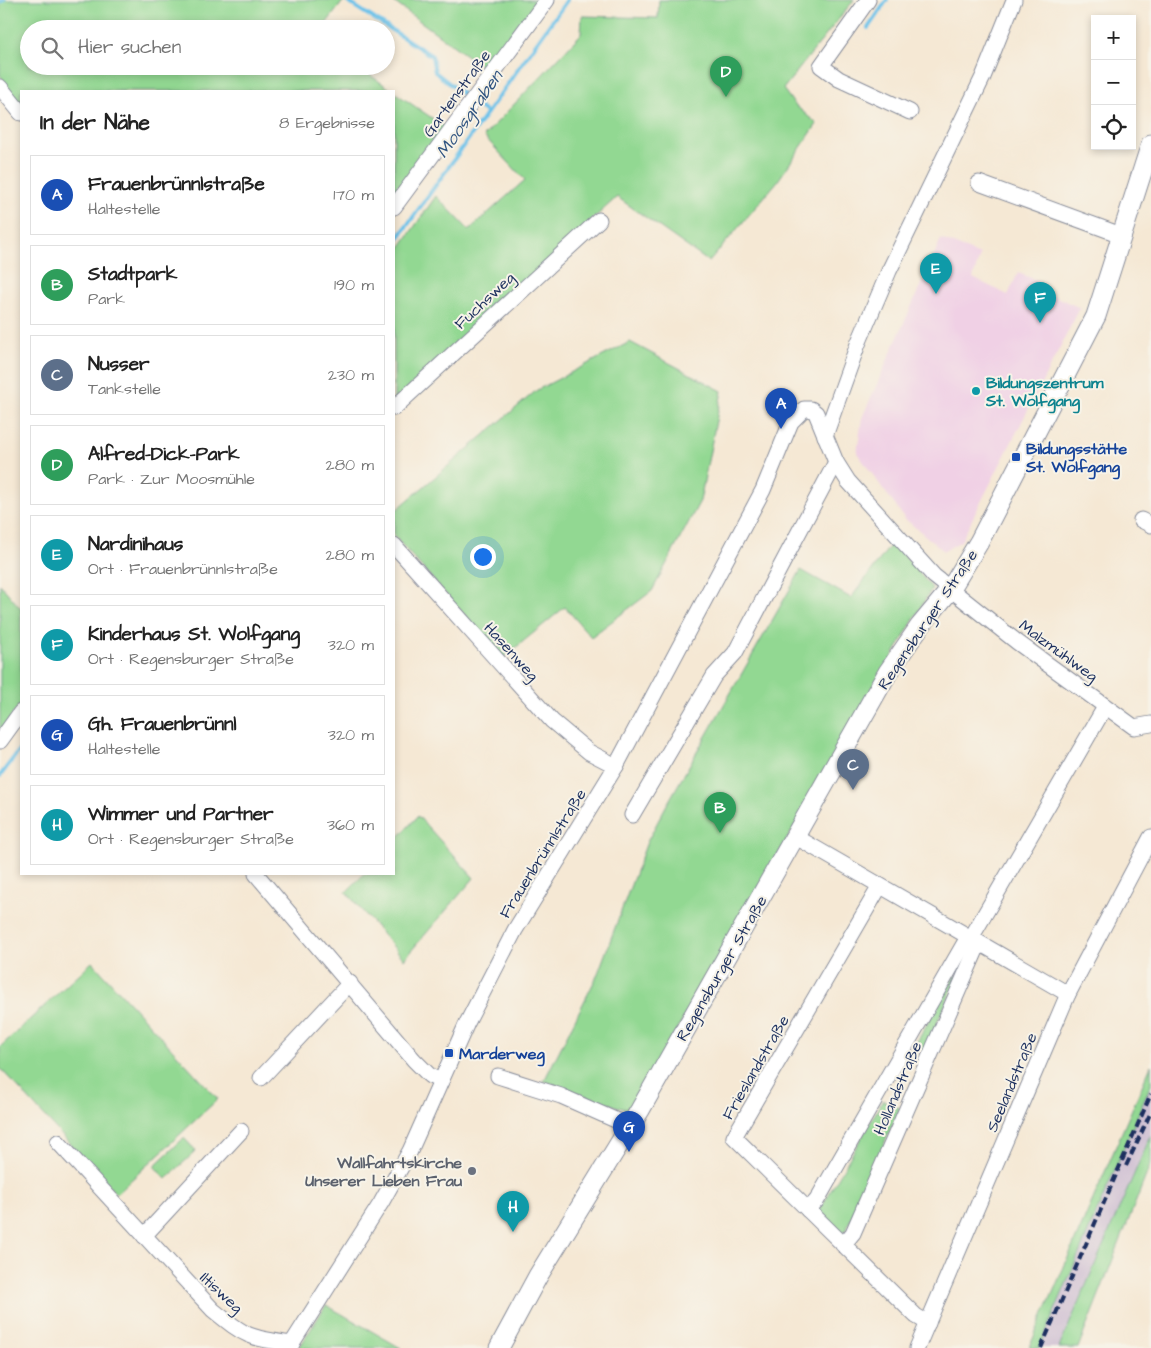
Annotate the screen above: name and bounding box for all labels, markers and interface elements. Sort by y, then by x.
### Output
map controls [1091,15,1136,150]
button: + [1091,15,1136,60]
search box [20,20,395,75]
icon: search [38,34,66,62]
text: Hier suchen [78,34,181,61]
street label: Gartenstraße [418,45,496,142]
pin: D [710,56,742,97]
button: − [1091,60,1136,105]
water label: Moosgraben [430,64,511,164]
button: locate [1091,105,1136,150]
text: In der Nähe [40,108,150,137]
text: 8 Ergebnisse [279,112,375,134]
text: Frauenbrünnlstraße [88,171,265,198]
text: A [52,184,62,206]
text: 170 m [333,184,374,206]
text: Haltestelle [88,198,160,220]
pin: E [920,253,952,294]
text: Stadtpark [88,261,177,288]
street label: Fuchsweg [450,267,520,335]
text: B [51,274,63,296]
text: 190 m [334,274,374,296]
pin: F [1024,282,1056,323]
text: Park [88,288,125,310]
text: Nusser [88,351,149,378]
text: C [51,364,63,386]
text: 230 m [328,364,374,386]
place label: Bildungszentrum St. Wolfgang [985,372,1104,414]
text: Tankstelle [88,378,161,400]
marker: Bildungszentrum St. Wolfgang [970,385,982,397]
pin: A [765,388,797,429]
place label: Bildungsstätte St. Wolfgang [1025,438,1128,480]
text: Alfred-Dick-Park [88,441,240,468]
marker: Bildungsstätte St. Wolfgang [1010,451,1022,463]
text: D [52,454,62,476]
text: 280 m [326,454,374,476]
text: Park · Zur Moosmühle [88,468,255,490]
text: Nardinihaus [88,531,183,558]
text: E [52,544,62,566]
text: 280 m [326,544,374,566]
your location [470,544,496,570]
street label: Regensburger Straße [873,545,984,695]
text: Ort · Frauenbrünnlstraße [88,558,278,580]
street label: Malzmühlweg [1014,615,1102,688]
street label: Hasenweg [478,617,544,687]
text: Kinderhaus St. Wolfgang [88,621,300,648]
text: F [51,634,63,656]
text: 320 m [328,634,374,656]
text: Ort · Regensburger Straße [88,648,294,670]
text: Gh. Frauenbrünnl [88,711,236,738]
text: G [51,724,63,746]
text: 320 m [328,724,374,746]
text: Haltestelle [88,738,160,760]
pin: C [837,749,869,790]
street label: Frauenbrünnlstraße [494,784,592,922]
pin: B [704,792,736,833]
text: Wimmer und Partner [88,801,273,828]
text: H [52,814,62,836]
text: 360 m [327,814,374,836]
text: Ort · Regensburger Straße [88,828,294,850]
street label: Regensburger Straße [671,891,774,1046]
street label: Frieslandstraße [717,1011,795,1124]
street label: Seelandstraße [981,1029,1043,1135]
street label: Hollandstraße [868,1038,928,1139]
place label: Marderweg [459,1043,545,1067]
marker: Marderweg [443,1047,455,1059]
pin: G [613,1111,645,1152]
place label: Wallfahrtskirche Unserer Lieben Frau [305,1152,462,1192]
marker: Wallfahrtskirche Unserer Lieben Frau [466,1165,478,1177]
pin: H [497,1191,529,1232]
street label: Iltisweg [194,1267,248,1319]

